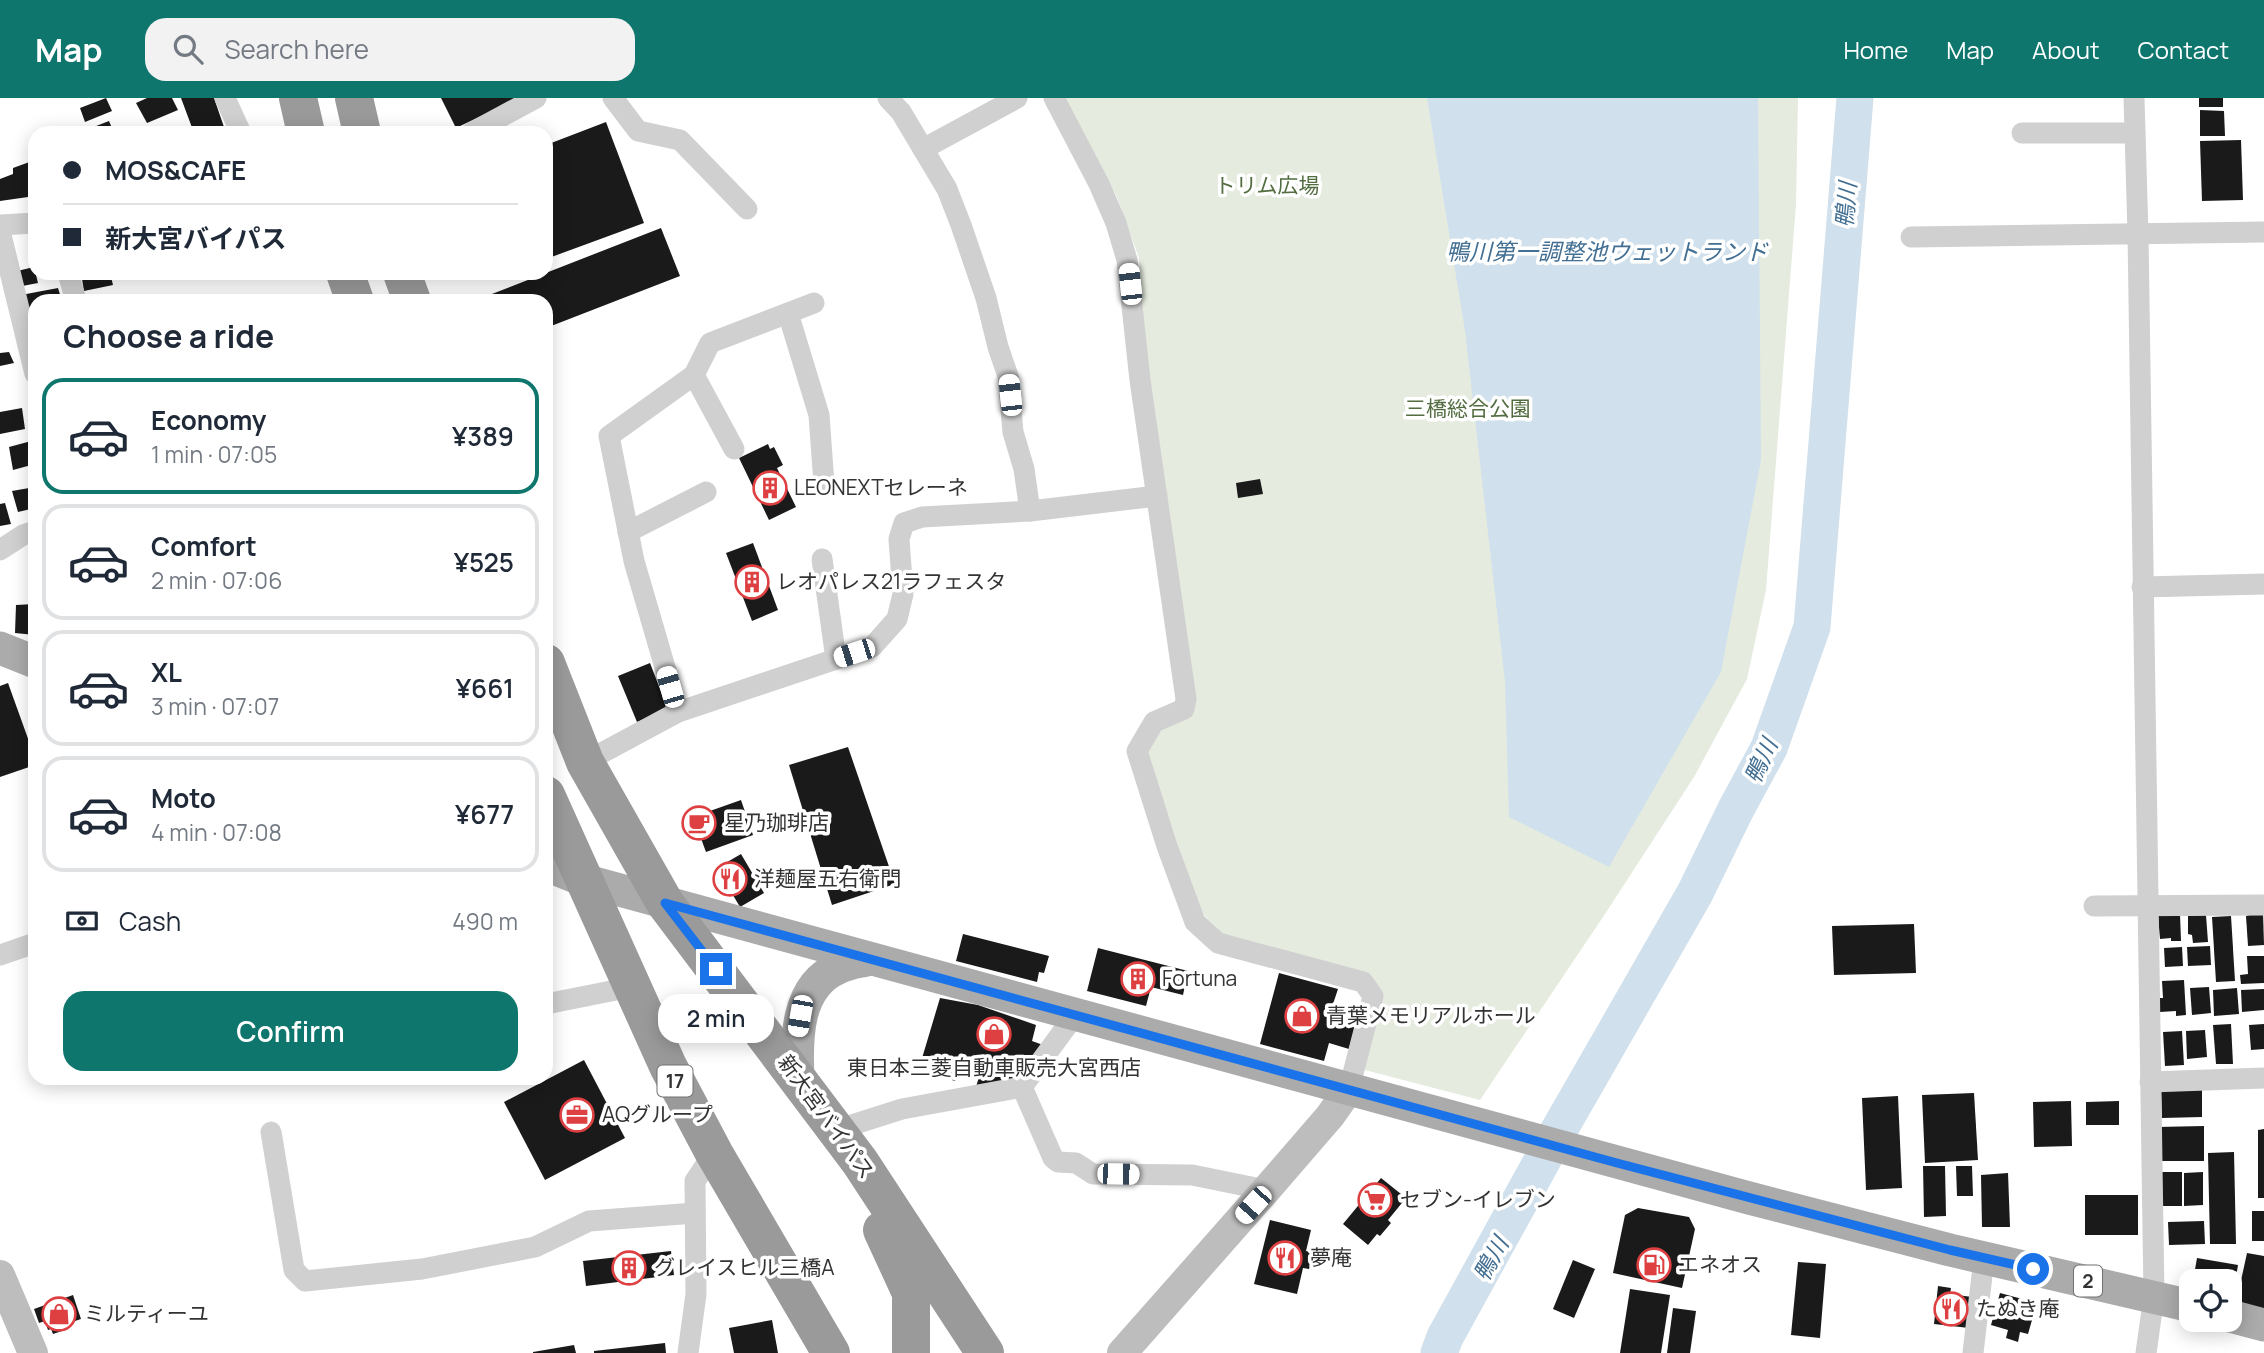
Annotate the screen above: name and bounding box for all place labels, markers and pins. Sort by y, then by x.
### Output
building icon: LEONEXTセレーネ [751,469,789,507]
place label: LEONEXTセレーネ [794,473,968,501]
building icon: レオパレス21ラフェスタ [733,563,771,601]
place label: レオパレス21ラフェスタ [776,567,1006,595]
cafe icon: 星乃珈琲店 [680,804,718,842]
place label: 星乃珈琲店 [724,808,829,836]
restaurant icon: 洋麺屋五右衛門 [711,860,749,898]
place label: 洋麺屋五右衛門 [754,864,901,892]
building icon: Fortuna [1119,960,1157,998]
place label: Fortuna [1162,964,1237,992]
shop icon: 青葉メモリアルホール [1283,997,1321,1035]
place label: 青葉メモリアルホール [1326,1001,1536,1029]
shop icon: 東日本三菱自動車販売大宮西店 [975,1015,1013,1053]
place label: 東日本三菱自動車販売大宮西店 [847,1053,1141,1081]
office icon: AQグループ [558,1096,596,1134]
place label: AQグループ [602,1100,713,1128]
supermarket icon: セブン-イレブン [1356,1181,1394,1219]
place label: セブン-イレブン [1400,1185,1556,1213]
restaurant icon: 夢庵 [1266,1239,1304,1277]
place label: 夢庵 [1310,1243,1352,1271]
fuel station icon: エネオス [1635,1246,1673,1284]
building icon: グレイスヒル三橋A [610,1249,648,1287]
place label: エネオス [1678,1250,1762,1278]
place label: グレイスヒル三橋A [654,1253,835,1281]
restaurant icon: たぬき庵 [1932,1290,1970,1328]
place label: たぬき庵 [1976,1294,2060,1322]
shop icon: ミルティーユ [40,1295,78,1333]
place label: ミルティーユ [84,1299,209,1327]

